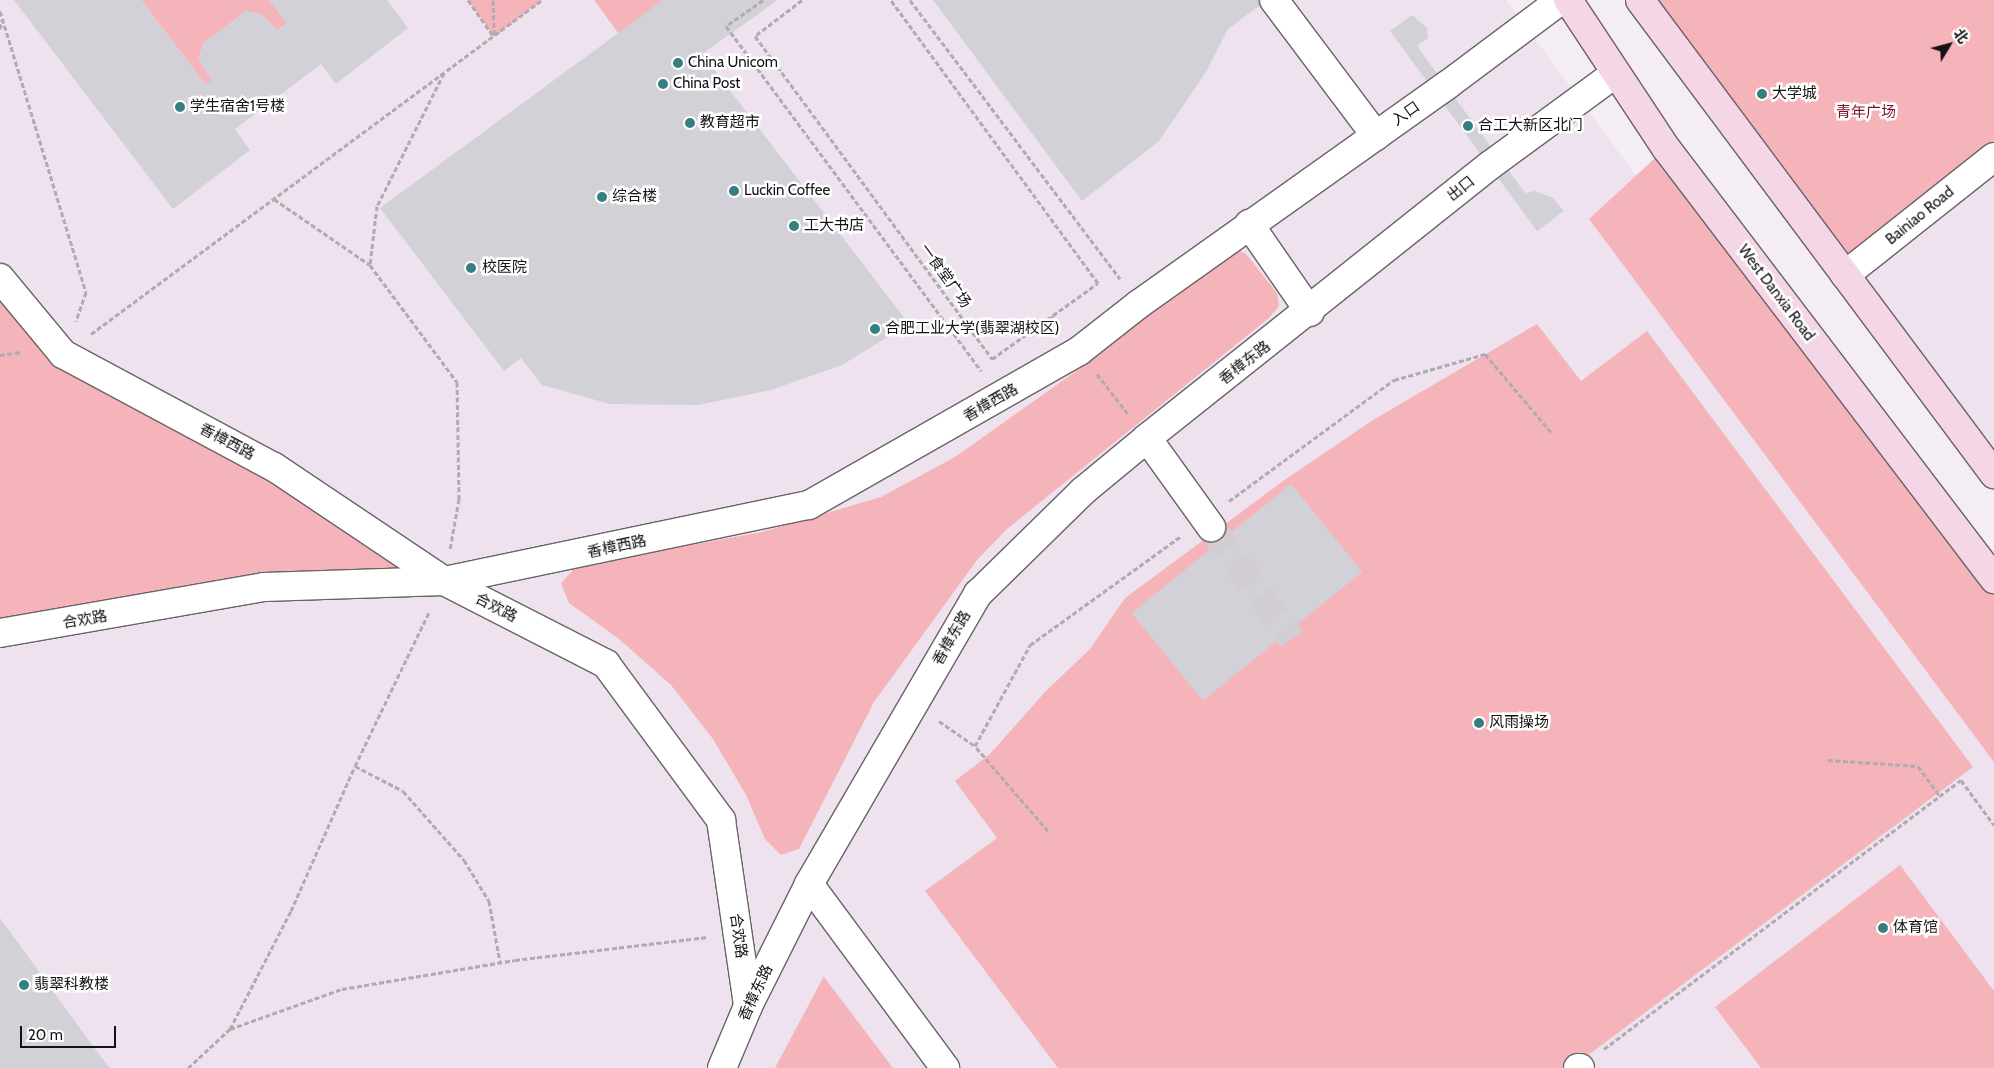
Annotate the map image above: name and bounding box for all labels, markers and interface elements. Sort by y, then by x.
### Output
north arrow [1924,20,1974,70]
text: 北 [1950,25,1972,47]
place label: China Unicom [688,54,778,72]
marker: China Unicom [672,57,684,69]
place label: China Post [673,75,740,93]
marker: China Post [657,78,669,90]
place label: 大学城 [1772,85,1817,103]
marker: 大学城 [1756,88,1768,100]
place label: 学生宿舍1号楼 [190,98,285,116]
street label: 入口 [1389,98,1423,130]
marker: 学生宿舍1号楼 [174,101,186,113]
park label: 青年广场 [1836,104,1896,122]
place label: 教育超市 [700,114,760,132]
marker: 教育超市 [684,117,696,129]
place label: 合工大新区北门 [1478,117,1583,135]
marker: 合工大新区北门 [1462,120,1474,132]
street label: 出口 [1444,173,1478,205]
place label: Luckin Coffee [744,182,830,200]
street label: Bainiao Road [1882,183,1958,249]
marker: Luckin Coffee [728,185,740,197]
place label: 综合楼 [612,188,657,206]
marker: 综合楼 [596,191,608,203]
place label: 工大书店 [804,217,864,235]
marker: 工大书店 [788,220,800,232]
street label: 一食堂广场 [916,240,974,312]
street label: West Danxia Road [1734,241,1818,345]
place label: 校医院 [482,259,527,277]
marker: 校医院 [464,261,478,275]
place label: 合肥工业大学(翡翠湖校区) [885,320,1059,338]
marker: 合肥工业大学(翡翠湖校区) [869,323,881,335]
street label: 香樟东路 [1216,337,1274,389]
street label: 香樟西路 [961,380,1021,426]
street label: 香樟西路 [196,420,258,464]
street label: 香樟西路 [586,532,648,562]
street label: 合欢路 [472,590,520,626]
street label: 合欢路 [61,607,109,633]
street label: 香樟东路 [929,608,975,668]
place label: 风雨操场 [1489,714,1549,732]
marker: 风雨操场 [1473,717,1485,729]
street label: 合欢路 [726,912,750,960]
place label: 体育馆 [1893,919,1938,937]
marker: 体育馆 [1877,922,1889,934]
street label: 香樟东路 [735,962,777,1024]
place label: 翡翠科教楼 [34,976,109,994]
marker: 翡翠科教楼 [18,979,30,991]
scale bar [22,1016,119,1048]
text: 20 m [28,1026,63,1044]

